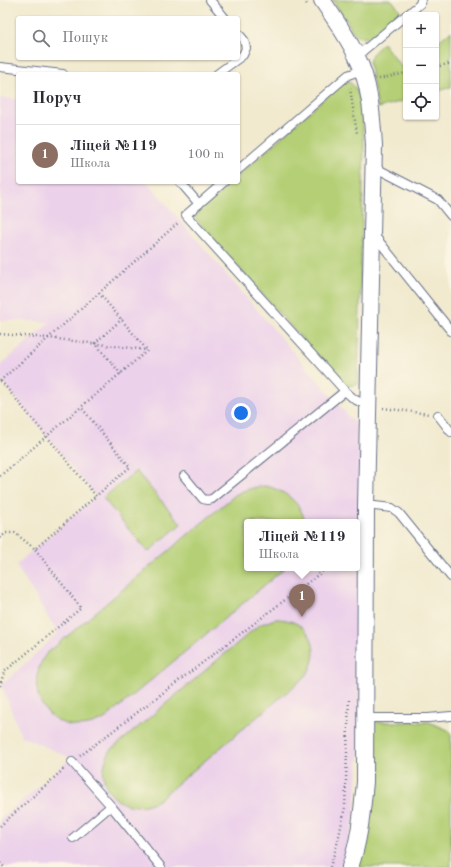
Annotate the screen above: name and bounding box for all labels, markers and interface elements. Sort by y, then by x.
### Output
map controls [403,12,439,120]
button: + [403,12,439,48]
search box [16,16,240,60]
icon: search [30,27,52,49]
text: Пошук [62,31,108,46]
button: − [403,48,439,84]
button: locate [403,84,439,120]
text: Поруч [32,90,81,107]
text: Ліцей №119 [70,139,157,154]
text: 1 [41,148,49,161]
text: 100 m [187,148,224,161]
text: Школа [70,157,110,170]
your location [231,403,251,423]
popup [244,519,360,571]
text: Ліцей №119 [259,530,345,545]
text: Школа [259,548,299,561]
pin: 1 [289,584,315,617]

